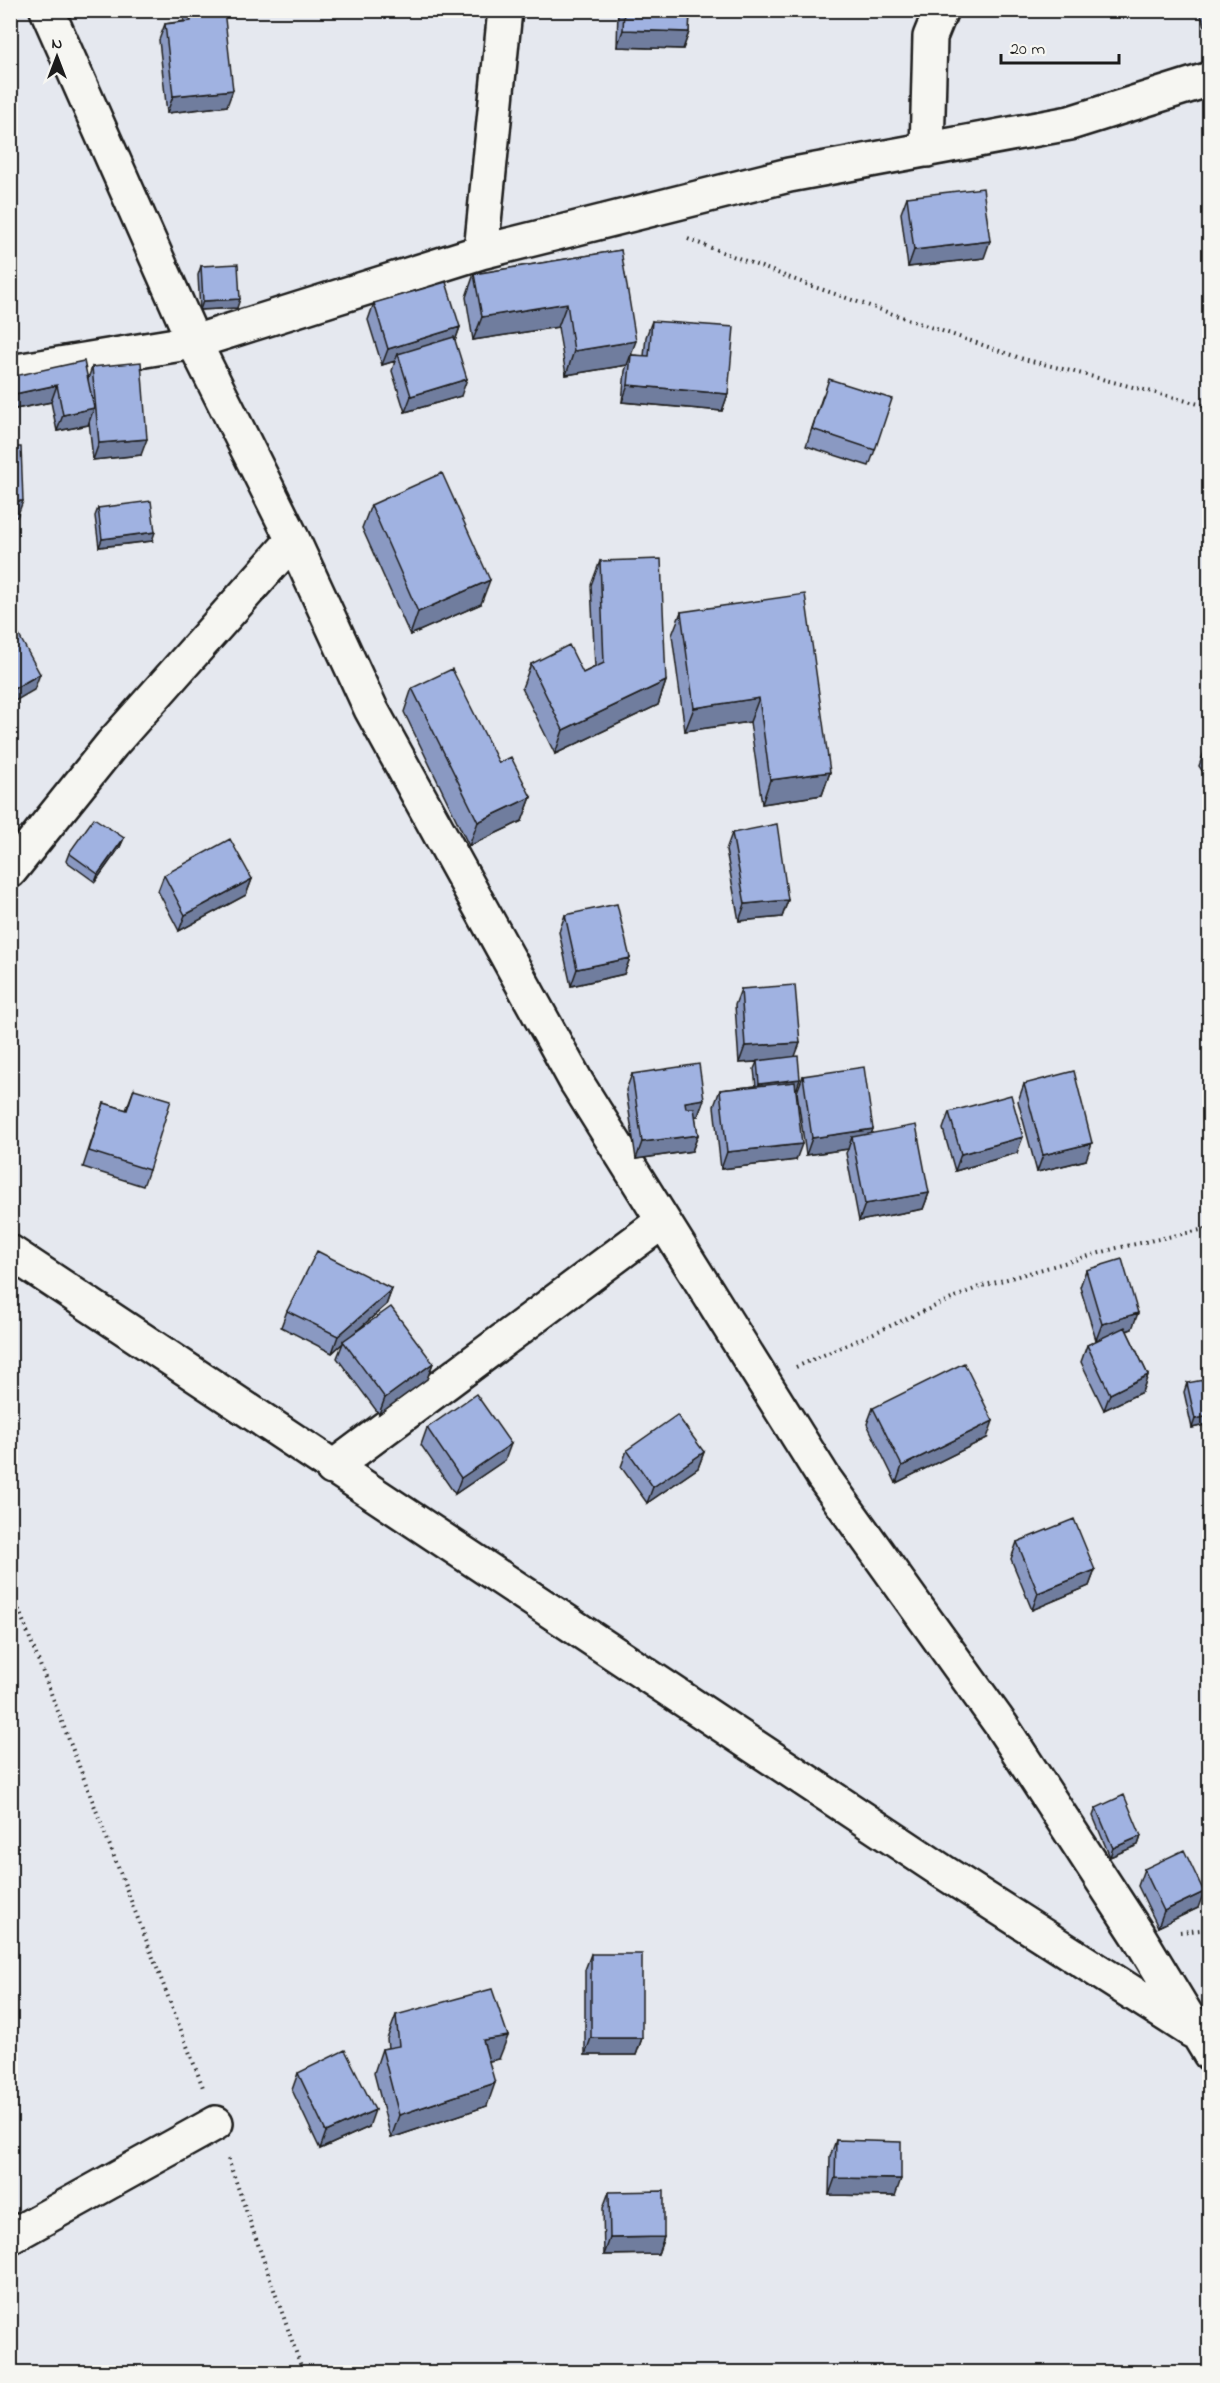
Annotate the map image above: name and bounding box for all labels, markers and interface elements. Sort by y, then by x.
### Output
north arrow [27,27,87,87]
scale bar [1001,27,1120,65]
text: N [52,32,63,56]
text: 20 m [1010,37,1045,63]

